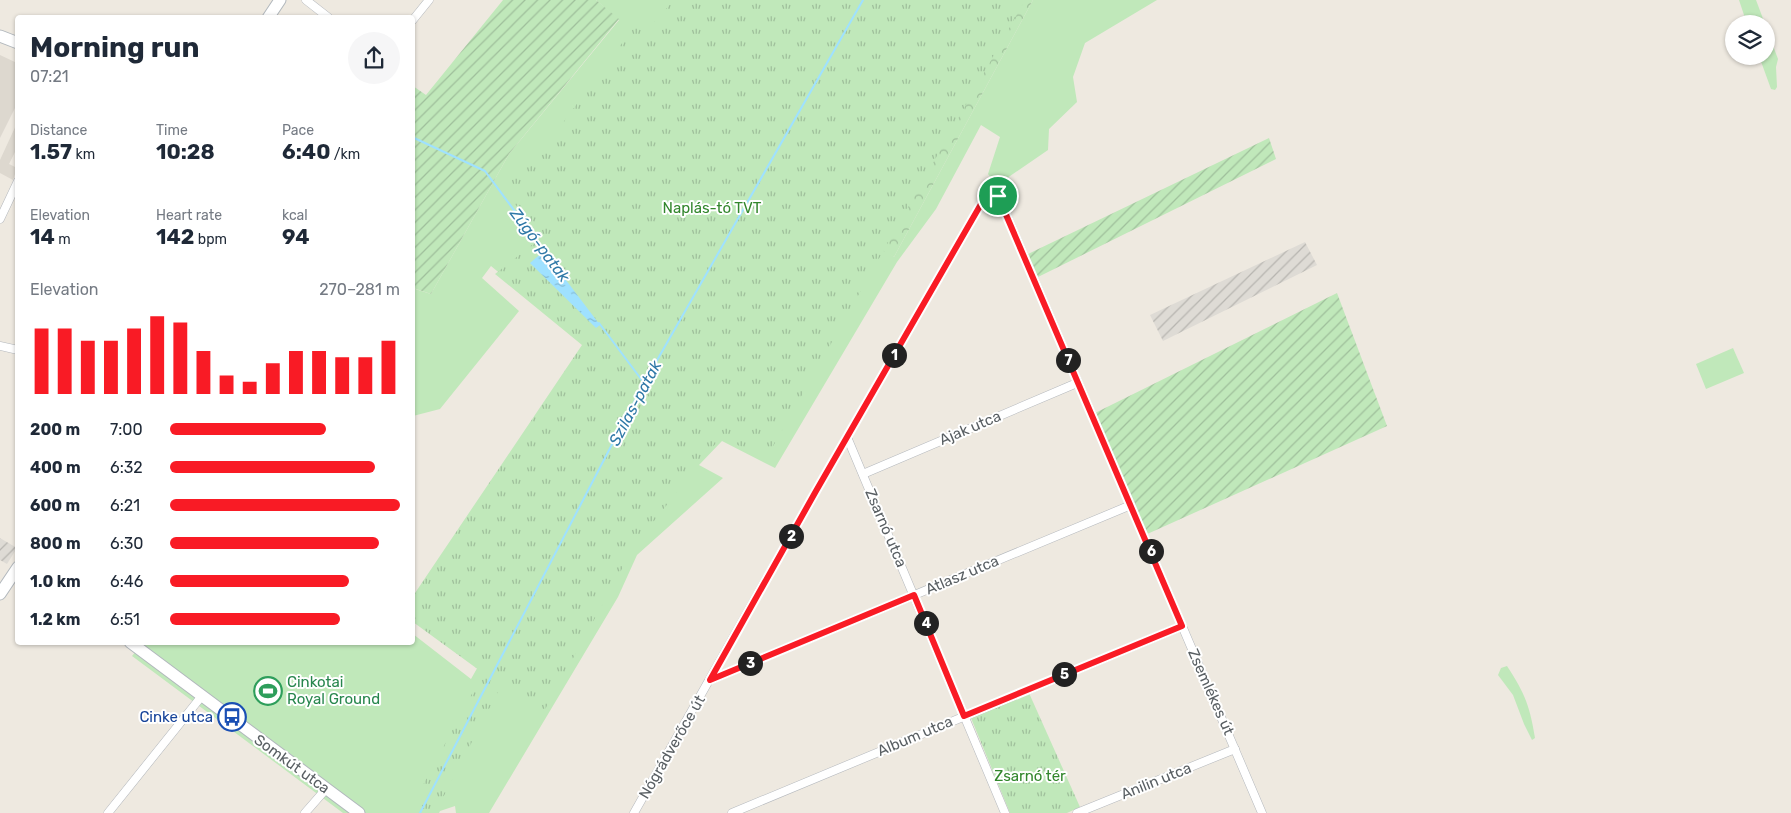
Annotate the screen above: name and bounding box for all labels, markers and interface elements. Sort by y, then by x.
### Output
map controls [1725,15,1775,65]
button: layers [1725,15,1775,65]
text: Morning run [30,31,199,64]
button: share [348,32,400,84]
text: 07:21 [30,67,69,86]
text: Distance [30,122,87,139]
text: Time [156,122,188,139]
text: Pace [282,122,314,139]
text: 1.57 [30,139,72,164]
text: 10:28 [156,139,215,164]
text: 6:40 [282,139,330,164]
text: km [72,146,95,163]
text: /km [330,146,360,163]
pin [977,175,1019,217]
icon: arrive [984,182,1012,210]
park label: Naplás-tó TVT [662,199,762,217]
water label: Zúgó-patak [505,203,574,286]
text: Elevation [30,207,90,224]
text: Heart rate [156,207,222,224]
text: kcal [282,207,308,224]
text: 14 [30,224,55,249]
text: 142 [156,224,194,249]
text: 94 [282,224,310,249]
text: m [55,231,71,248]
text: bpm [194,231,227,248]
text: Elevation [30,280,99,299]
text: 270–281 m [319,280,400,299]
pin: 1 [882,342,906,368]
text: 1 [891,347,898,364]
pin: 7 [1056,348,1080,372]
text: 7 [1064,352,1073,369]
water label: Szilas-patak [605,357,666,449]
street label: Ajak utca [936,407,1004,449]
text: 200 m [30,420,80,439]
text: 7:00 [110,420,143,439]
text: 400 m [30,458,81,477]
text: 6:32 [110,458,143,477]
street label: Zsarnó utca [861,486,911,570]
text: 600 m [30,496,80,515]
text: 6:21 [110,496,140,515]
pin: 2 [778,524,804,548]
text: 2 [787,528,796,545]
text: 800 m [30,534,81,553]
text: 6:30 [110,534,144,553]
pin: 6 [1138,538,1164,564]
text: 6 [1147,543,1156,560]
street label: Atlasz utca [923,552,1001,598]
text: 1.0 km [30,572,81,591]
text: 6:46 [110,572,143,591]
text: 1.2 km [30,610,80,629]
text: 6:51 [110,610,140,629]
pin: 4 [914,610,938,636]
text: 4 [922,615,931,632]
street label: Zsemlékes út [1184,646,1238,738]
pin: 3 [738,650,762,676]
text: 3 [746,655,755,672]
pin: 5 [1052,662,1076,686]
text: 5 [1060,666,1069,683]
place label: Cinkotai Royal Ground [287,673,380,708]
sports icon: Cinkotai Royal Ground [253,676,283,706]
street label: Nógrádverőce út [635,692,709,802]
bus stop icon: Cinke utca [217,702,247,732]
place label: Cinke utca [139,708,213,726]
street label: Album utca [875,712,955,760]
street label: Somkút utca [251,731,333,797]
street label: Anilin utca [1118,759,1194,803]
park label: Zsarnó tér [994,767,1066,785]

